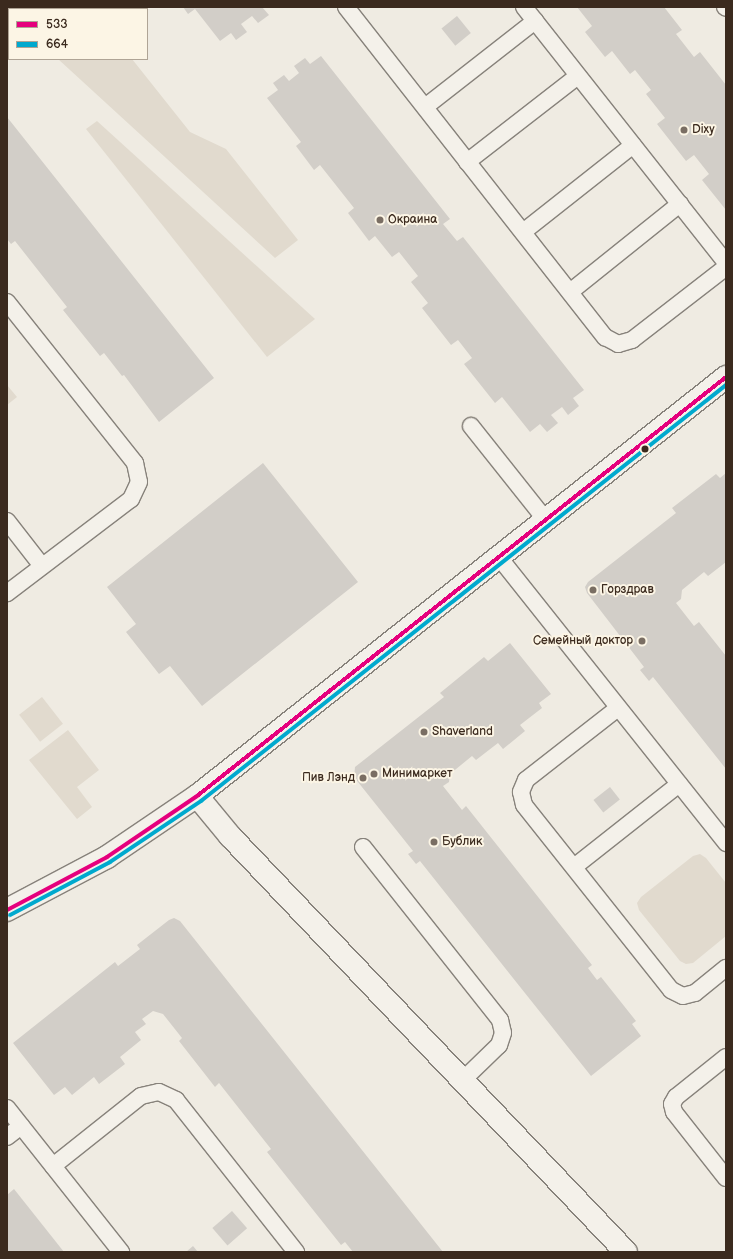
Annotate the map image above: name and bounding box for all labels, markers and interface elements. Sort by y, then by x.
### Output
legend [8,8,148,60]
text: 533 [46,17,68,32]
text: 664 [46,37,68,52]
place label: Dixy [692,123,715,137]
marker: Dixy [679,125,689,135]
place label: Окраина [388,213,437,227]
marker: Окраина [375,215,385,225]
unlabelled marker [640,444,650,454]
place label: Горздрав [601,583,654,597]
marker: Горздрав [588,585,598,595]
place label: Семейный доктор [533,634,633,648]
marker: Семейный доктор [636,635,648,647]
place label: Shaverland [432,725,493,739]
marker: Shaverland [419,727,429,737]
place label: Минимаркет [382,767,453,781]
marker: Минимаркет [369,769,379,779]
place label: Пив Лэнд [302,771,355,785]
marker: Пив Лэнд [358,773,368,783]
place label: Бублик [442,835,482,849]
marker: Бублик [429,837,439,847]

